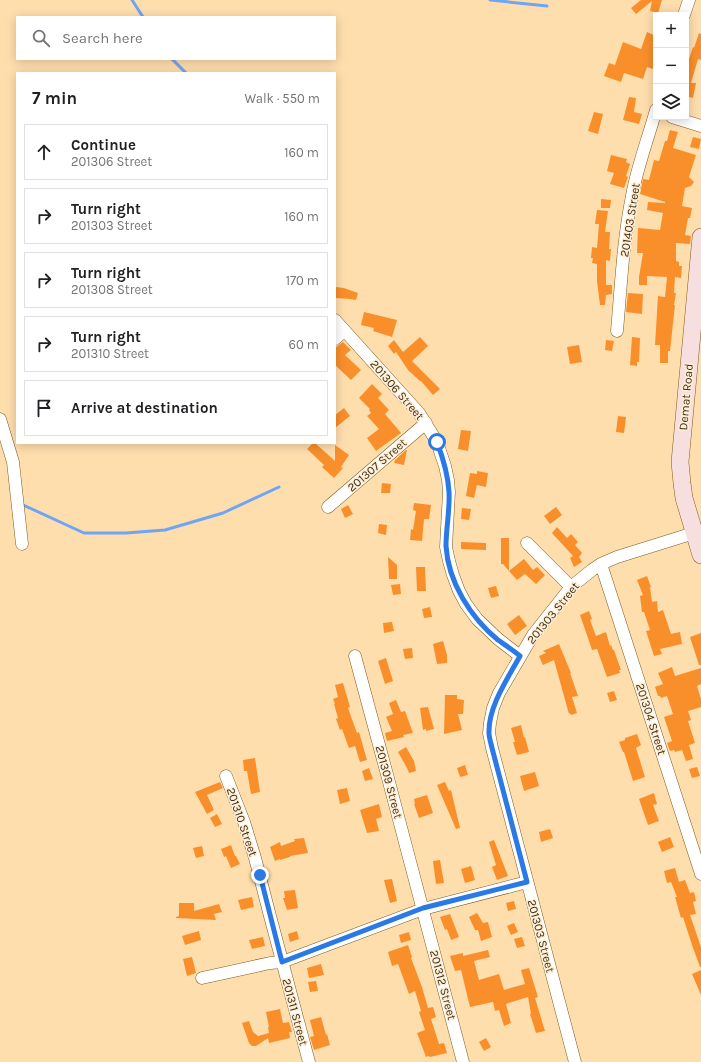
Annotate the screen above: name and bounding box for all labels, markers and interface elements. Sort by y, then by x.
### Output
map controls [653,12,689,120]
button: + [653,12,689,48]
search box [16,16,336,60]
icon: search [30,27,52,49]
text: Search here [62,29,143,47]
button: − [653,48,689,84]
button: layers [653,84,689,120]
text: 7 min [32,88,77,108]
text: Walk · 550 m [245,91,320,106]
text: Continue [71,136,136,154]
icon: ahead [33,141,55,163]
text: 160 m [284,145,319,160]
text: 201306 Street [71,154,152,169]
street label: 201403 Street [617,182,643,258]
text: Turn right [71,200,141,218]
icon: right [33,205,55,227]
text: 160 m [284,209,319,224]
text: 201303 Street [71,218,152,233]
text: Turn right [71,264,141,282]
icon: right [33,269,55,291]
text: 170 m [286,273,319,288]
text: 201308 Street [71,282,153,297]
text: Turn right [71,328,141,346]
icon: right [33,333,55,355]
text: 60 m [289,337,319,352]
text: 201310 Street [71,346,149,361]
street label: 201306 Street [367,357,427,423]
street label: Demat Road [676,363,696,431]
icon: arrive [33,397,55,419]
text: Arrive at destination [71,399,218,417]
route start [428,433,446,451]
street label: 201307 Street [345,435,410,494]
street label: 201303 Street [524,579,582,647]
street label: 201304 Street [633,681,669,757]
street label: 201309 Street [373,744,406,820]
street label: 201310 Street [224,786,260,859]
route end [251,866,269,884]
street label: 201303 Street [525,898,558,975]
street label: 201312 Street [427,948,459,1022]
street label: 201311 Street [279,977,311,1048]

